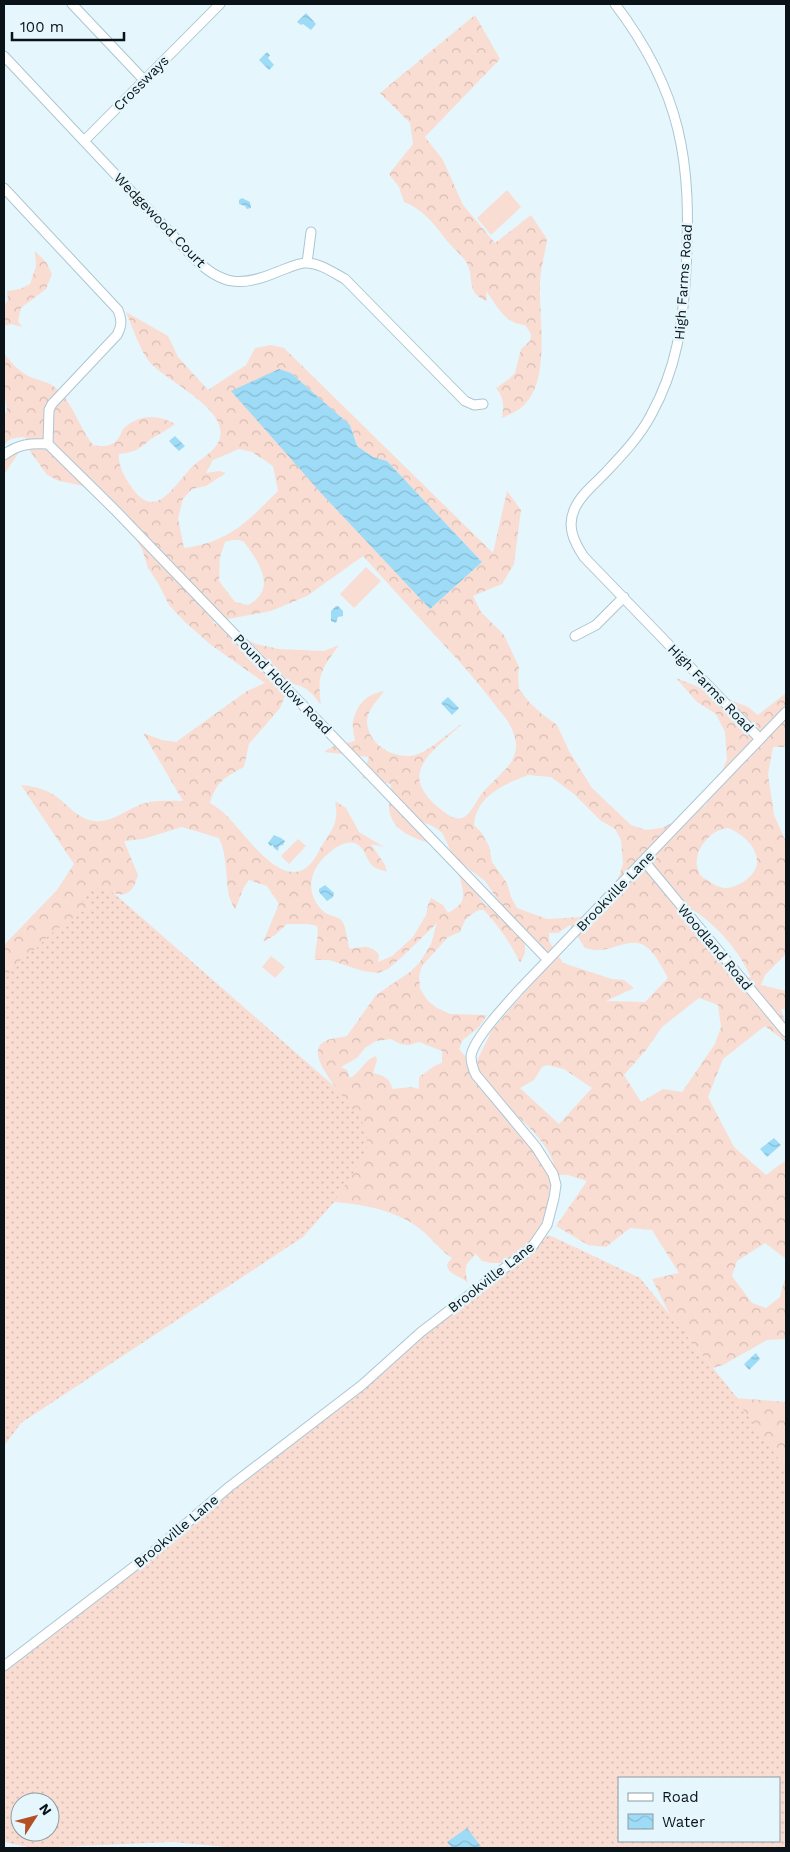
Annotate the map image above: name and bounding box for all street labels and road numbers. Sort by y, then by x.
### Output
street label: Crossways [110,52,172,114]
street label: Wedgewood Court [111,170,209,271]
street label: High Farms Road [671,224,695,340]
street label: Pound Hollow Road [231,630,335,738]
street label: High Farms Road [665,641,757,735]
street label: Brookville Lane [573,848,657,934]
street label: Woodland Road [674,901,756,993]
street label: Brookville Lane [445,1238,537,1316]
street label: Brookville Lane [131,1491,221,1571]

